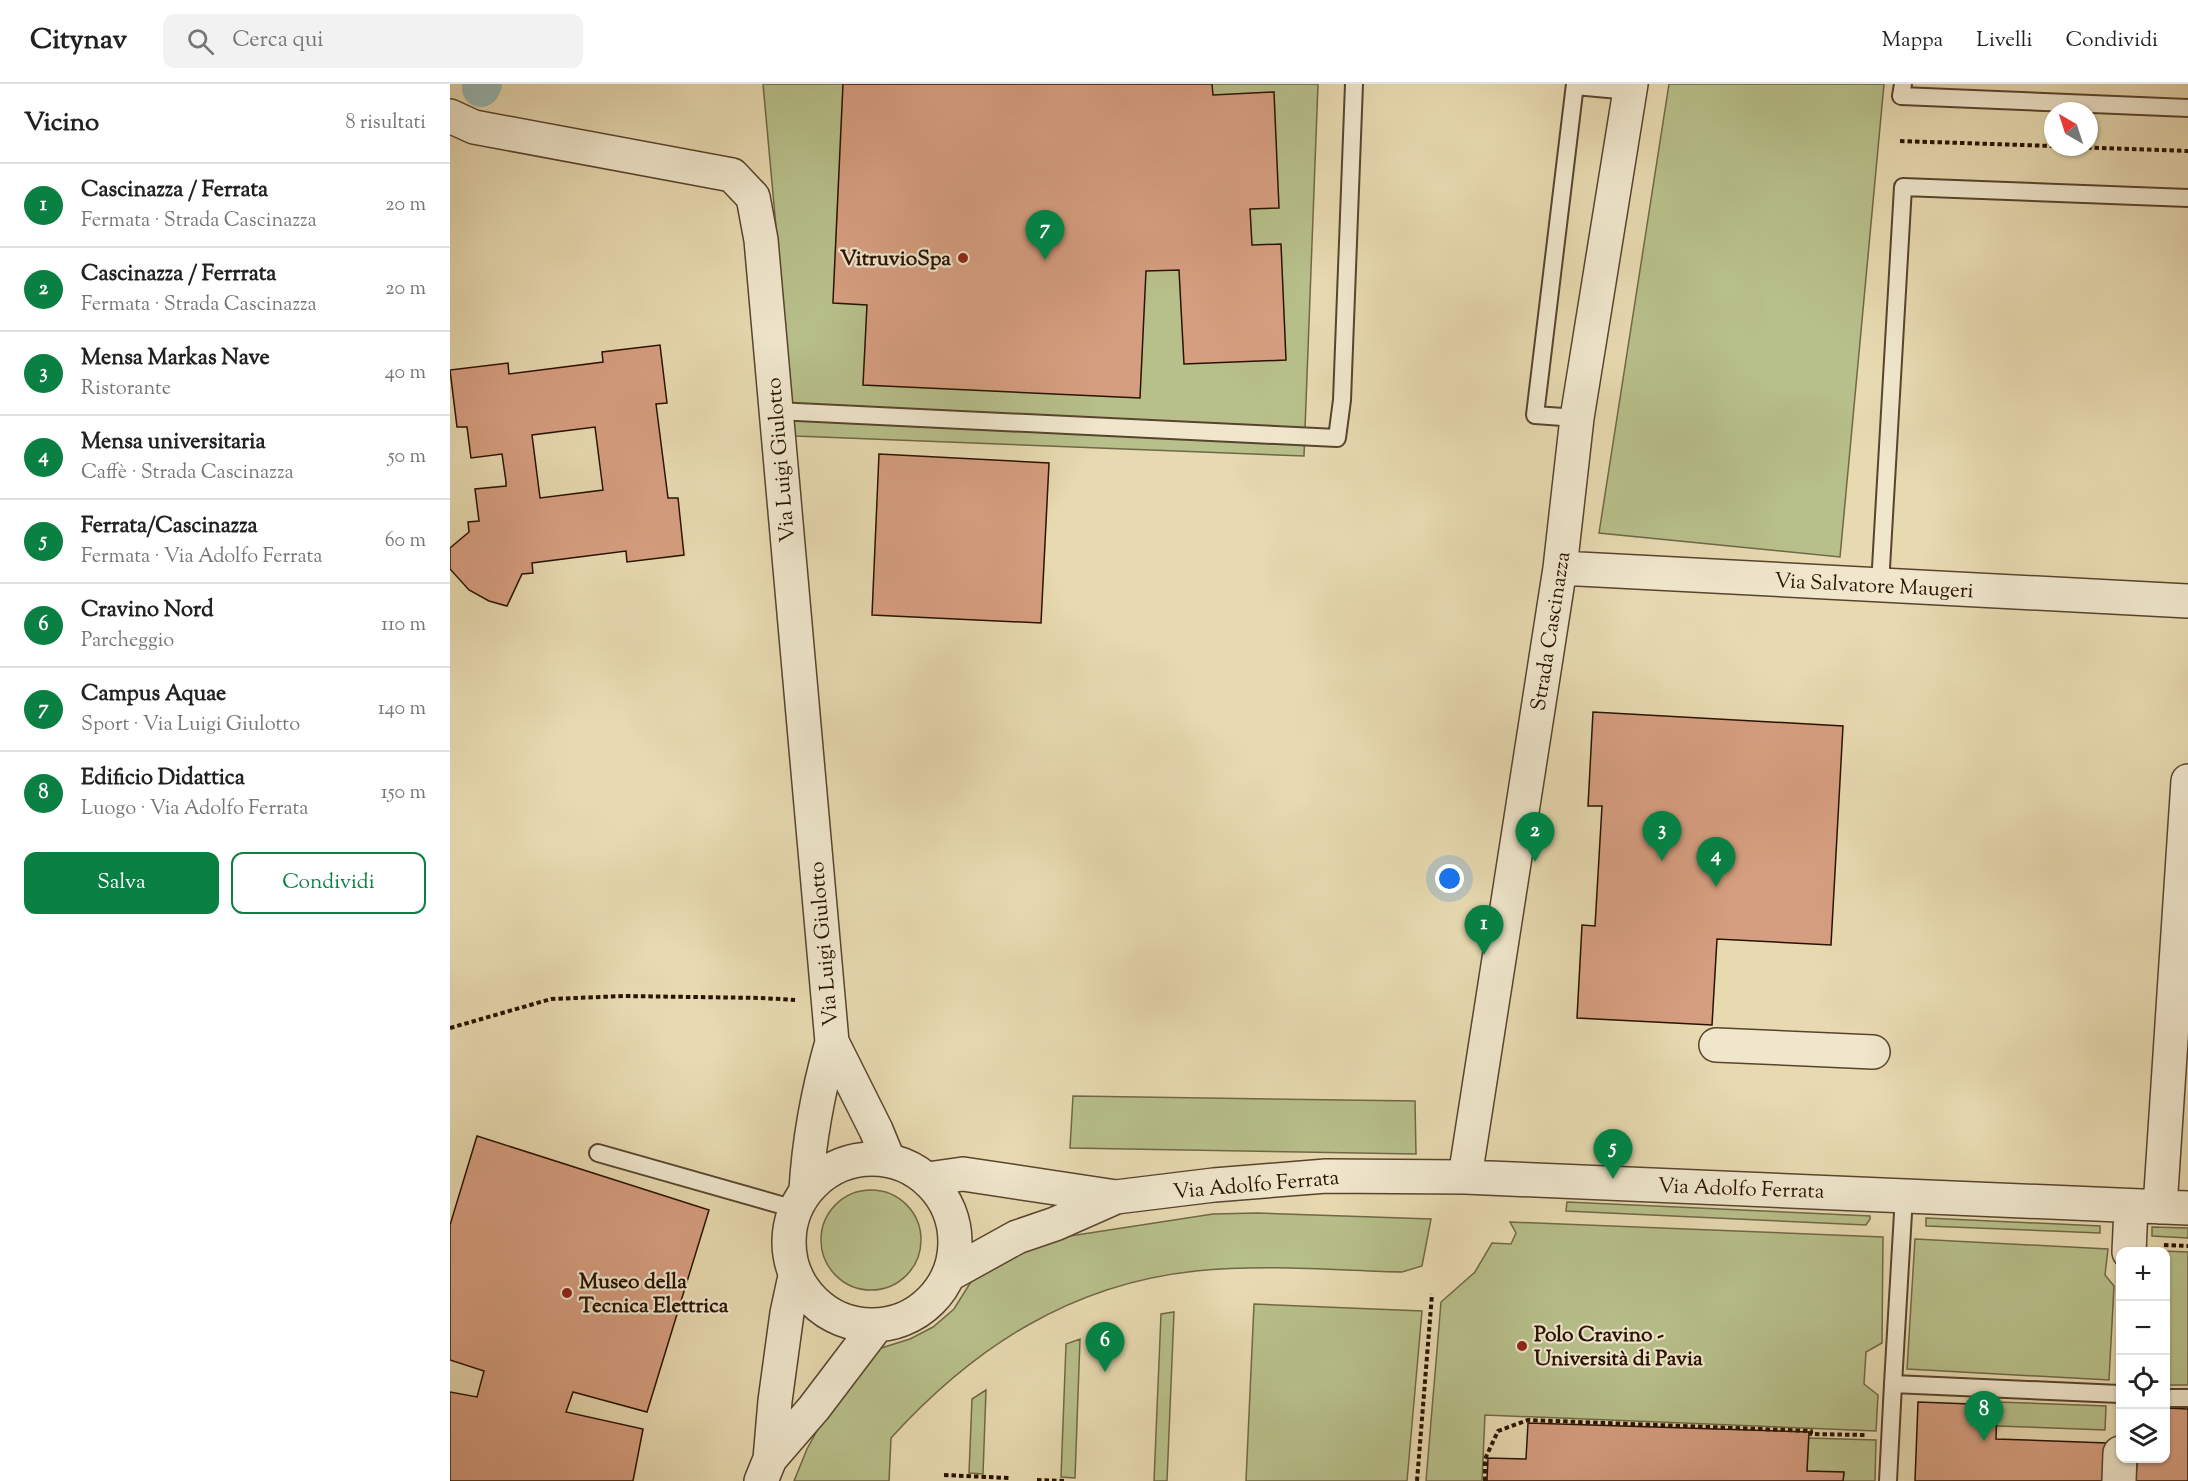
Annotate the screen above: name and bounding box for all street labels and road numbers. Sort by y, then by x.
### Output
street label: Via Luigi Giulotto [760,376,804,543]
street label: Strada Cascinazza [1525,549,1579,713]
street label: Via Salvatore Maugeri [1774,567,1974,607]
street label: Via Luigi Giulotto [803,860,847,1027]
street label: Via Adolfo Ferrata [1172,1164,1341,1208]
street label: Via Adolfo Ferrata [1657,1172,1825,1208]

